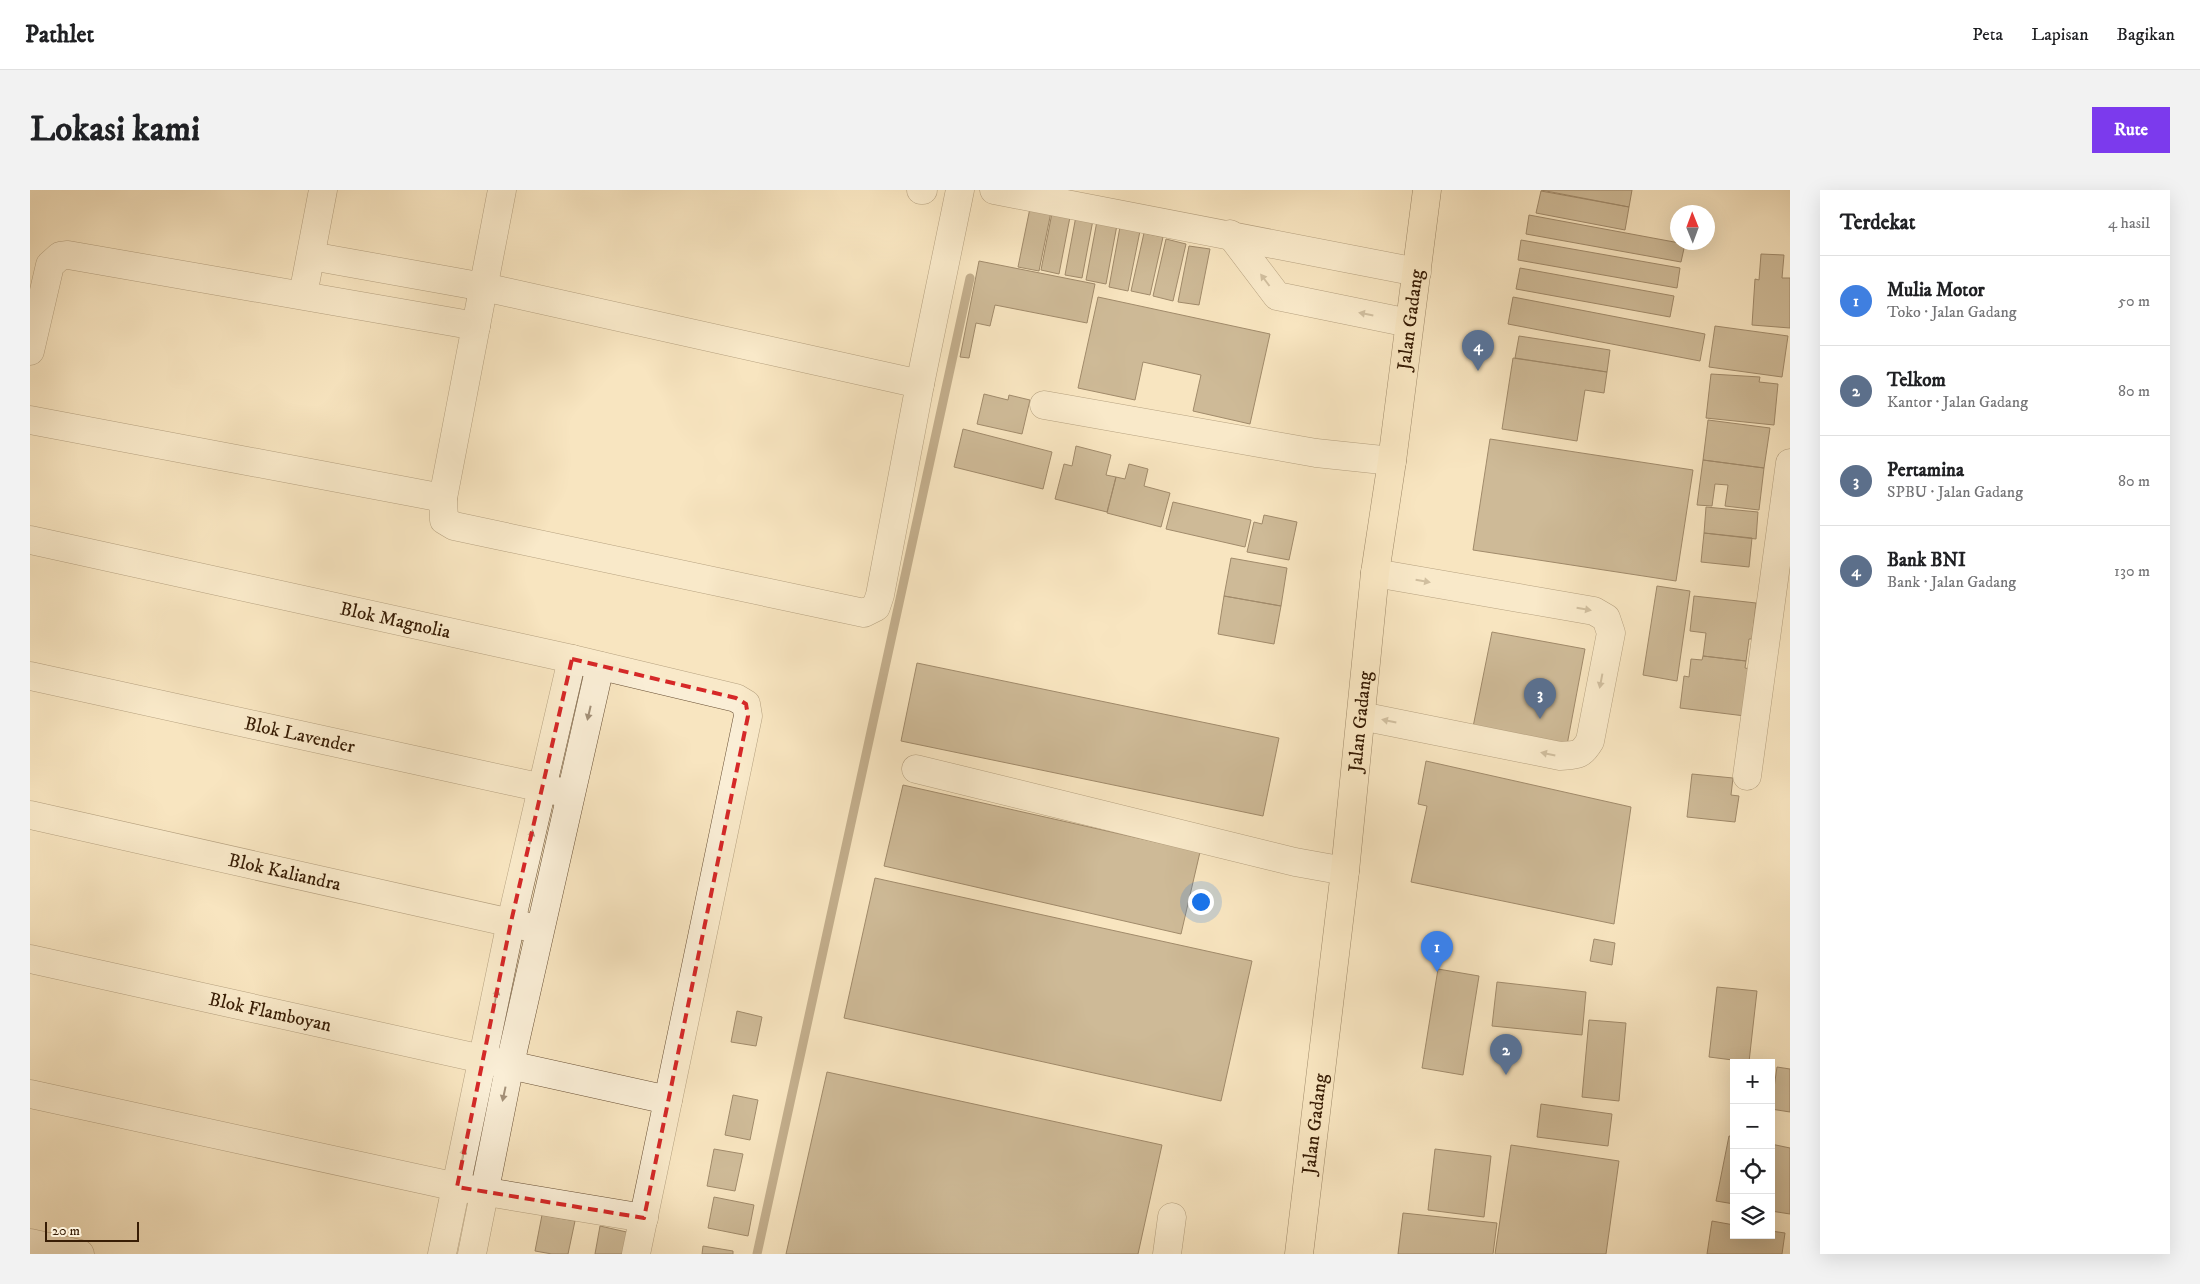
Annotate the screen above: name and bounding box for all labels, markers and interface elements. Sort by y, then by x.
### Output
text: Pathlet [25,20,94,50]
text: Peta [1972,24,2003,46]
text: Lapisan [2031,24,2089,46]
text: Bagikan [2117,24,2175,46]
button: Rute [2092,107,2170,153]
text: Lokasi kami [30,108,200,152]
north arrow [1670,205,1715,250]
text: Terdekat [1840,210,1915,236]
text: 4 hasil [2108,213,2150,233]
street label: Jalan Gadang [1392,267,1428,373]
one-way arrow [1260,273,1270,287]
text: Mulia Motor [1887,279,1985,302]
text: 1 [1853,291,1859,311]
text: 50 m [2118,291,2150,311]
text: Toko · Jalan Gadang [1887,302,2017,322]
one-way arrow [1357,310,1373,318]
pin: 4 [1462,330,1494,371]
text: Telkom [1887,369,1946,392]
text: 2 [1852,381,1860,401]
text: 80 m [2118,381,2150,401]
text: Kantor · Jalan Gadang [1887,392,2028,412]
text: Pertamina [1887,459,1964,482]
text: 3 [1853,471,1859,491]
text: 80 m [2118,471,2150,491]
text: SPBU · Jalan Gadang [1887,482,2023,502]
text: Bank BNI [1887,549,1966,572]
text: 4 [1851,561,1861,581]
text: 130 m [2114,561,2150,581]
text: Bank · Jalan Gadang [1887,572,2016,592]
one-way arrow [1416,578,1432,586]
street label: Blok Magnolia [338,597,453,644]
one-way arrow [1576,606,1592,614]
street label: Jalan Gadang [1343,669,1377,775]
one-way arrow [1597,674,1605,690]
pin: 3 [1524,678,1556,719]
one-way arrow [585,706,593,721]
street label: Blok Lavender [242,712,357,758]
one-way arrow [1381,717,1397,725]
one-way arrow [1541,750,1556,758]
one-way arrow [527,830,535,845]
street label: Blok Kaliandra [226,848,343,896]
your location [1188,889,1214,915]
pin: 1 [1421,931,1453,972]
street label: Blok Flamboyan [207,987,334,1037]
one-way arrow [492,988,500,1003]
pin: 2 [1490,1034,1522,1075]
map controls [1730,1059,1775,1239]
button: + [1730,1059,1775,1104]
street label: Jalan Gadang [1297,1072,1332,1178]
one-way arrow [499,1086,507,1102]
button: − [1730,1104,1775,1149]
one-way arrow [460,1147,468,1163]
button: locate [1730,1149,1775,1194]
button: layers [1730,1194,1775,1239]
scale bar [45,1219,139,1242]
text: 20 m [52,1222,80,1240]

